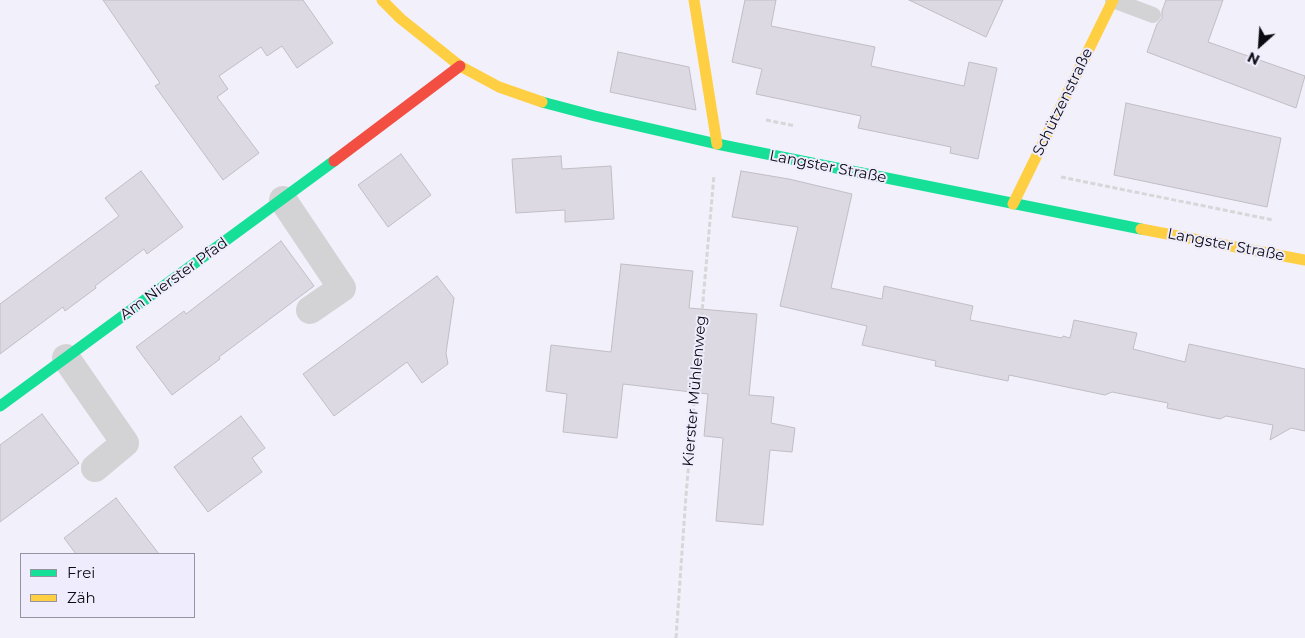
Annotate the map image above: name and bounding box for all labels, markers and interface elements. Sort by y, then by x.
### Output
north arrow [1235,20,1285,70]
street label: Schützenstraße [1029,45,1097,159]
text: N [1244,48,1262,69]
street label: Langster Straße [768,147,888,187]
street label: Langster Straße [1166,225,1286,265]
street label: Am Nierster Pfad [117,234,231,324]
street label: Kierster Mühlenweg [679,315,711,467]
legend [20,553,195,618]
text: Frei [67,563,95,582]
text: Zäh [67,588,96,607]

